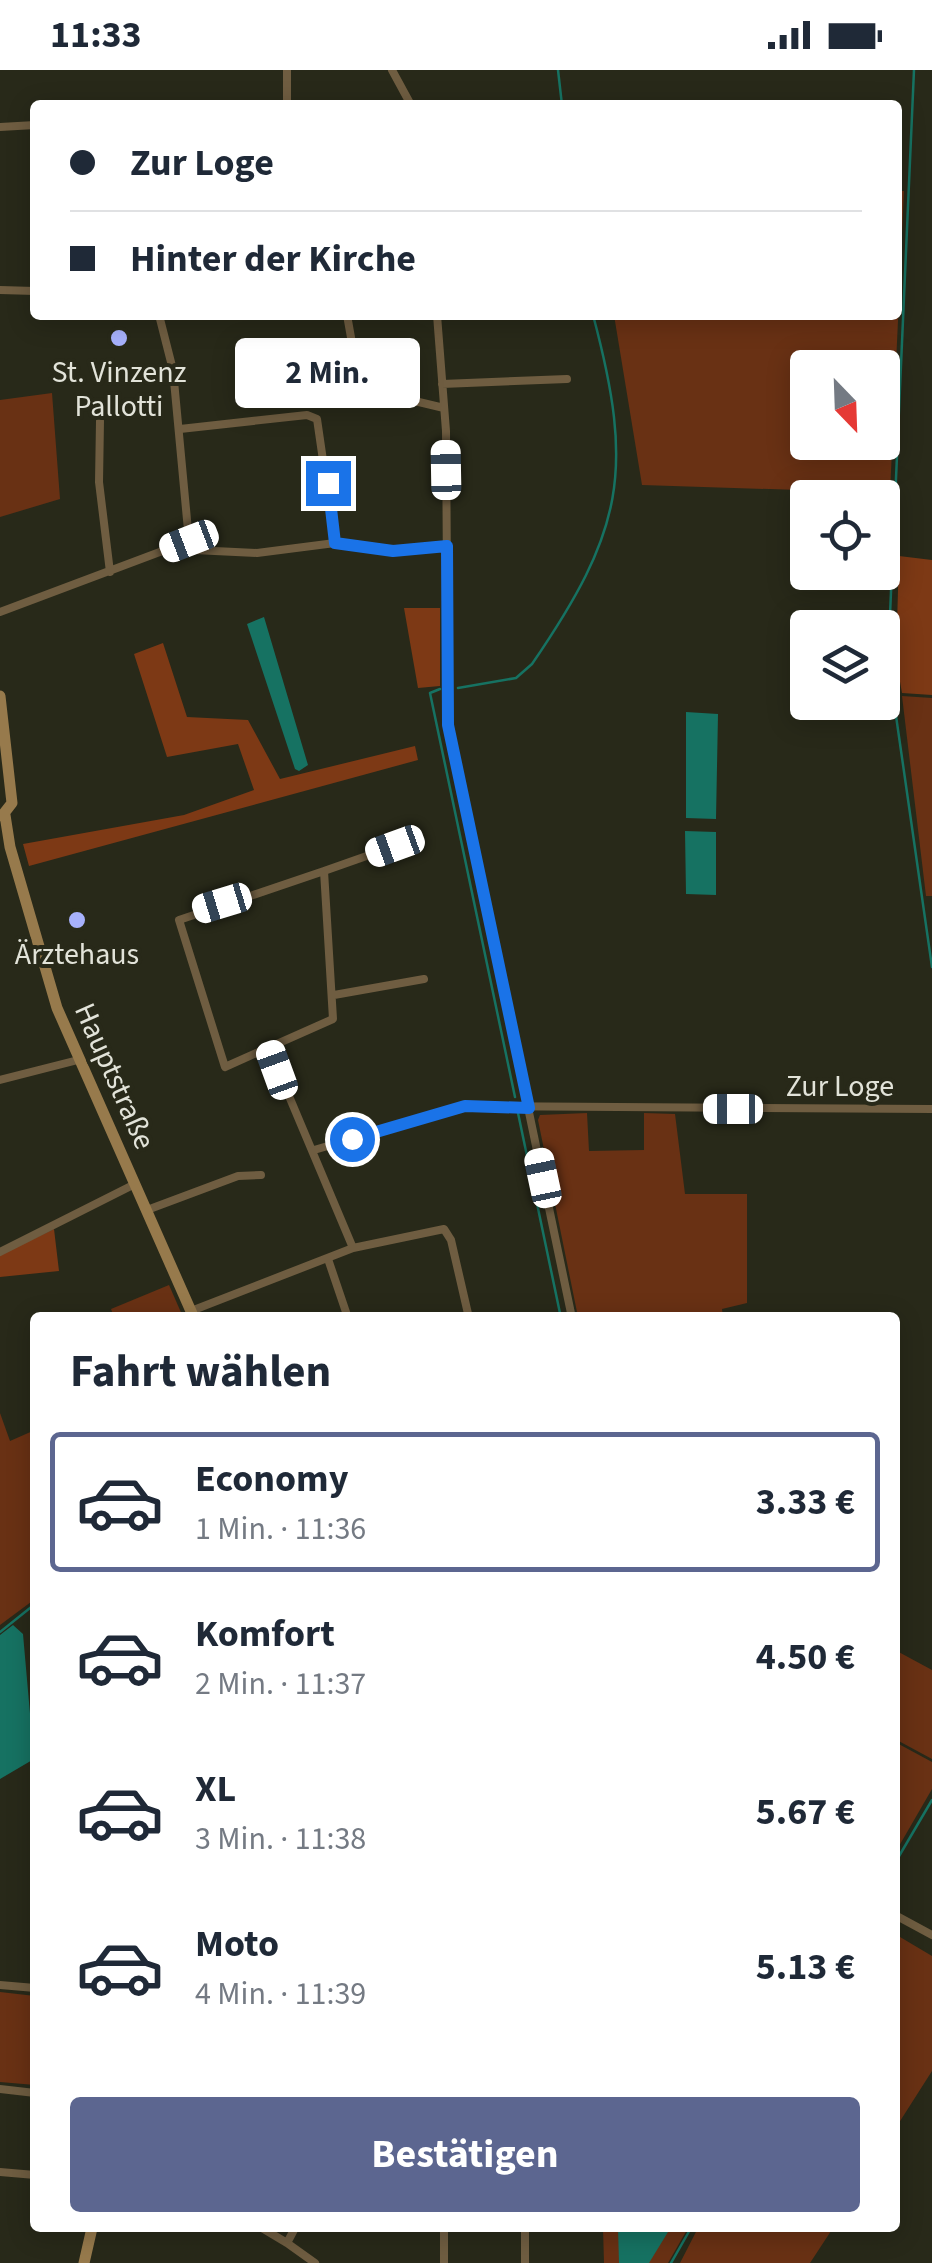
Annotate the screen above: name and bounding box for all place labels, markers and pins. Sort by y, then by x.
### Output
marker: St. Vinzenz Pallotti [108,327,130,349]
place label: St. Vinzenz Pallotti [52,351,186,428]
marker: Ärztehaus [66,909,88,931]
place label: Ärztehaus [15,933,139,976]

